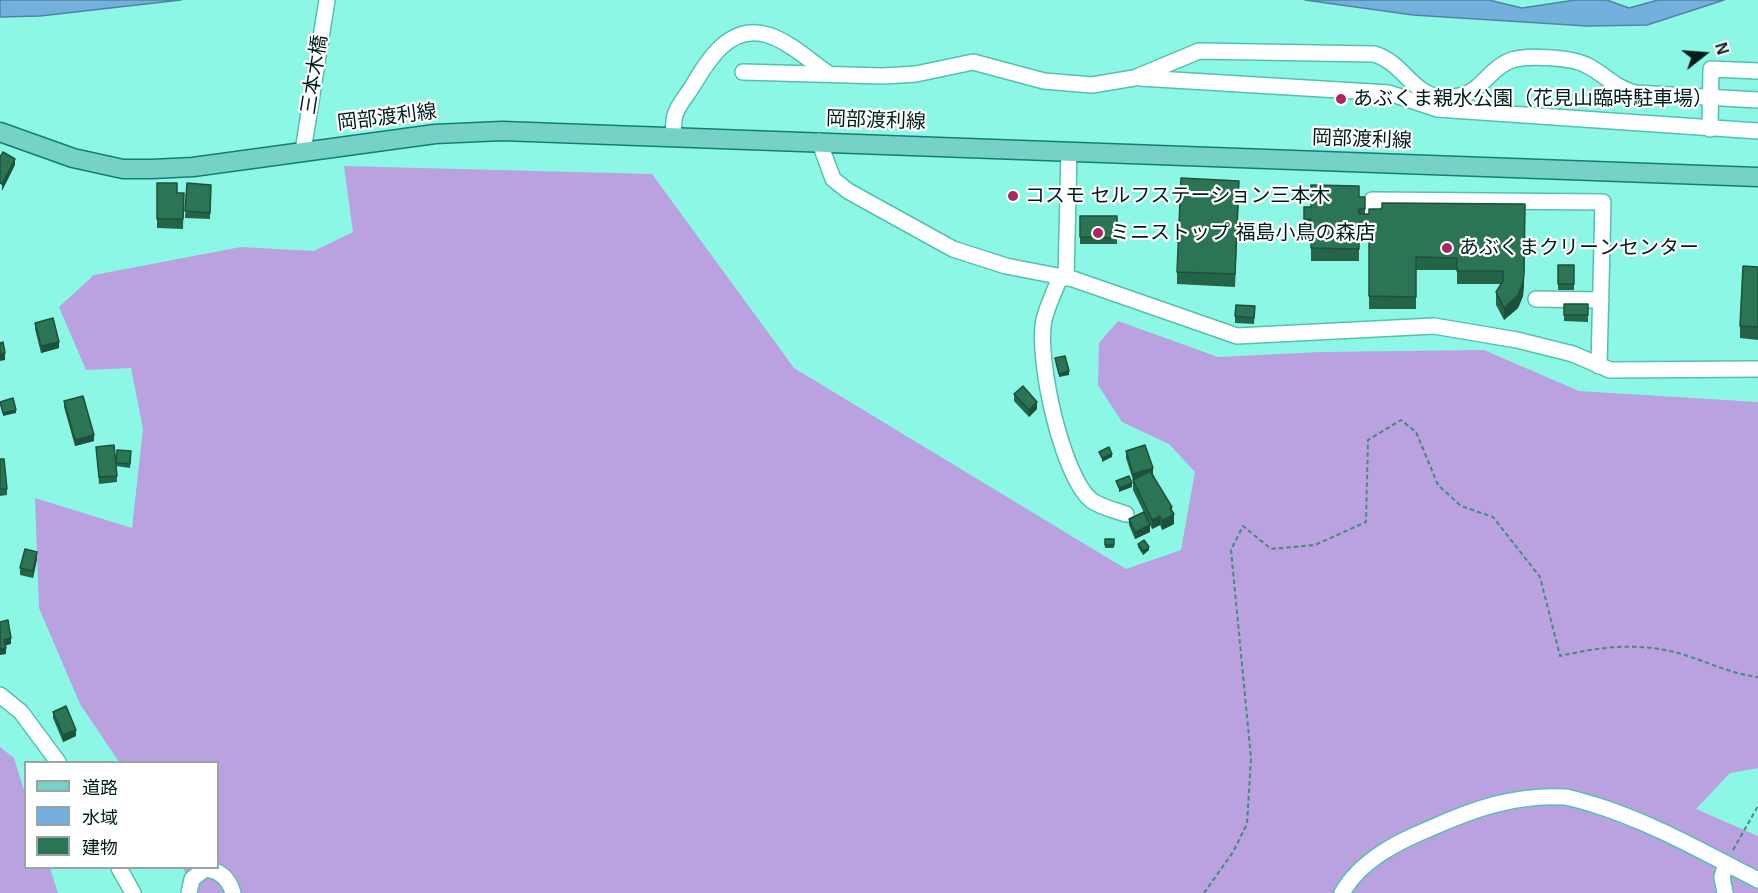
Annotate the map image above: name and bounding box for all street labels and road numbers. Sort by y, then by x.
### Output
street label: 三本木橋 [297,34,333,116]
street label: 岡部渡利線 [336,100,438,136]
street label: 岡部渡利線 [826,107,926,135]
street label: 岡部渡利線 [1312,126,1412,154]

